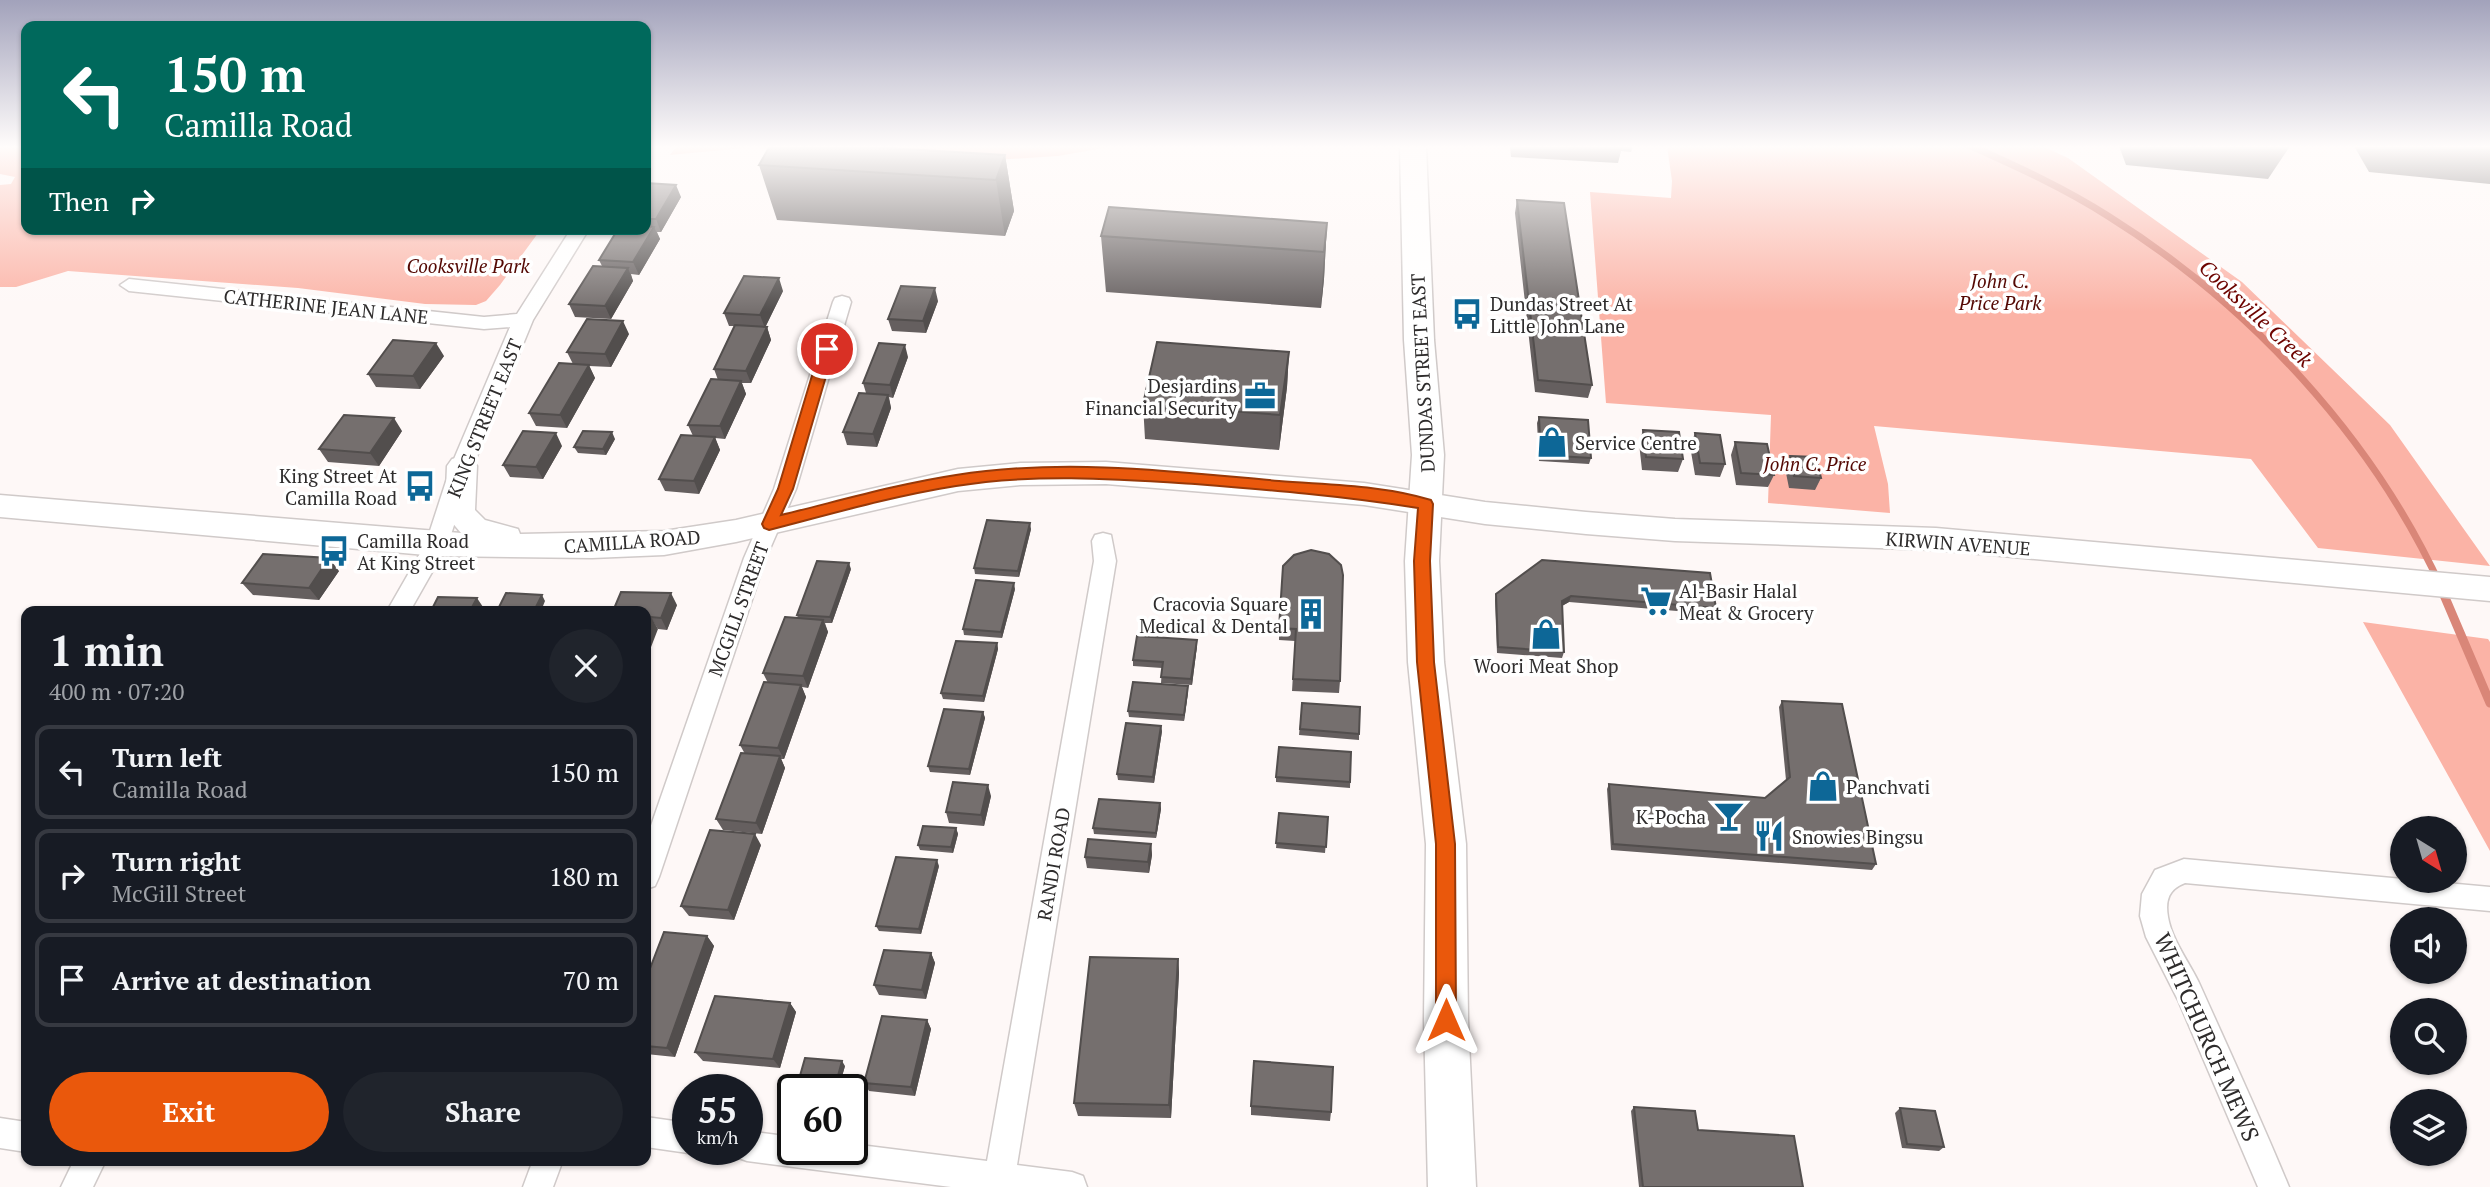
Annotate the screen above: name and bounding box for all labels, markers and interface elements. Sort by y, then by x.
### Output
text: 150 m [164,41,306,106]
icon: left [49,49,140,140]
text: Camilla Road [164,104,353,146]
icon: right [123,182,161,220]
text: Then [49,184,109,218]
park label: Cooksville Park [406,253,530,278]
water label: Cooksville Creek [2193,253,2319,373]
park label: John C. Price Park [1958,268,2042,315]
street label: DUNDAS STREET EAST [1404,273,1440,473]
street label: CATHERINE JEAN LANE [222,283,430,329]
place label: Dundas Street At Little John Lane [1490,291,1633,338]
bus stop icon: Dundas Street At Little John Lane [1450,297,1484,331]
pin [797,319,857,379]
icon: arrive [808,330,846,368]
street label: KING STREET EAST [441,335,527,501]
place label: Desjardins Financial Security [1085,373,1237,420]
office icon: Desjardins Financial Security [1243,379,1277,413]
shop icon: Service Centre [1535,425,1569,459]
place label: Service Centre [1575,430,1697,455]
park label: John C. Price [1763,451,1867,476]
place label: King Street At Camilla Road [279,463,397,510]
bus stop icon: King Street At Camilla Road [403,469,437,503]
street label: CAMILLA ROAD [563,524,701,558]
street label: KIRWIN AVENUE [1885,525,2031,561]
place label: Camilla Road At King Street [357,528,475,575]
bus stop icon: Camilla Road At King Street [317,534,351,568]
street label: MCGILL STREET [702,538,774,680]
place label: Al-Basir Halal Meat & Grocery [1679,578,1814,625]
supermarket icon: Al-Basir Halal Meat & Grocery [1639,584,1673,618]
place label: Cracovia Square Medical & Dental [1139,591,1288,638]
building icon: Cracovia Square Medical & Dental [1294,597,1328,631]
shop icon: Woori Meat Shop [1529,617,1563,651]
text: 1 min [49,622,164,678]
button: close [549,629,623,703]
place label: Woori Meat Shop [1473,653,1619,678]
text: 400 m · 07:20 [49,676,184,707]
text: Turn left [112,740,222,774]
icon: left [53,753,91,791]
text: 150 m [549,755,619,789]
shop icon: Panchvati [1806,769,1840,803]
text: Camilla Road [112,774,248,805]
place label: Panchvati [1846,774,1930,799]
bar icon: K-Pocha [1712,799,1746,833]
place label: K-Pocha [1636,804,1706,829]
street label: RANDI ROAD [1031,805,1075,923]
north arrow [2390,816,2468,892]
map controls [2390,816,2467,1166]
restaurant icon: Snowies Bingsu [1752,819,1786,853]
place label: Snowies Bingsu [1792,824,1924,849]
text: Turn right [112,844,241,878]
icon: right [53,857,91,895]
text: 180 m [549,859,619,893]
text: McGill Street [112,878,246,909]
button: sound [2390,907,2467,984]
street label: WHITCHURCH MEWS [2147,928,2267,1146]
icon: arrive [53,961,91,999]
text: Arrive at destination [112,963,371,997]
text: 70 m [563,963,619,997]
position arrow [1409,983,1483,1057]
button: search [2390,998,2467,1075]
button: Exit [49,1072,329,1152]
button: Share [343,1072,623,1152]
speed limit sign: 60 [777,1074,868,1165]
text: 55 [698,1087,737,1133]
button: layers [2390,1089,2467,1166]
text: km/h [697,1125,738,1149]

